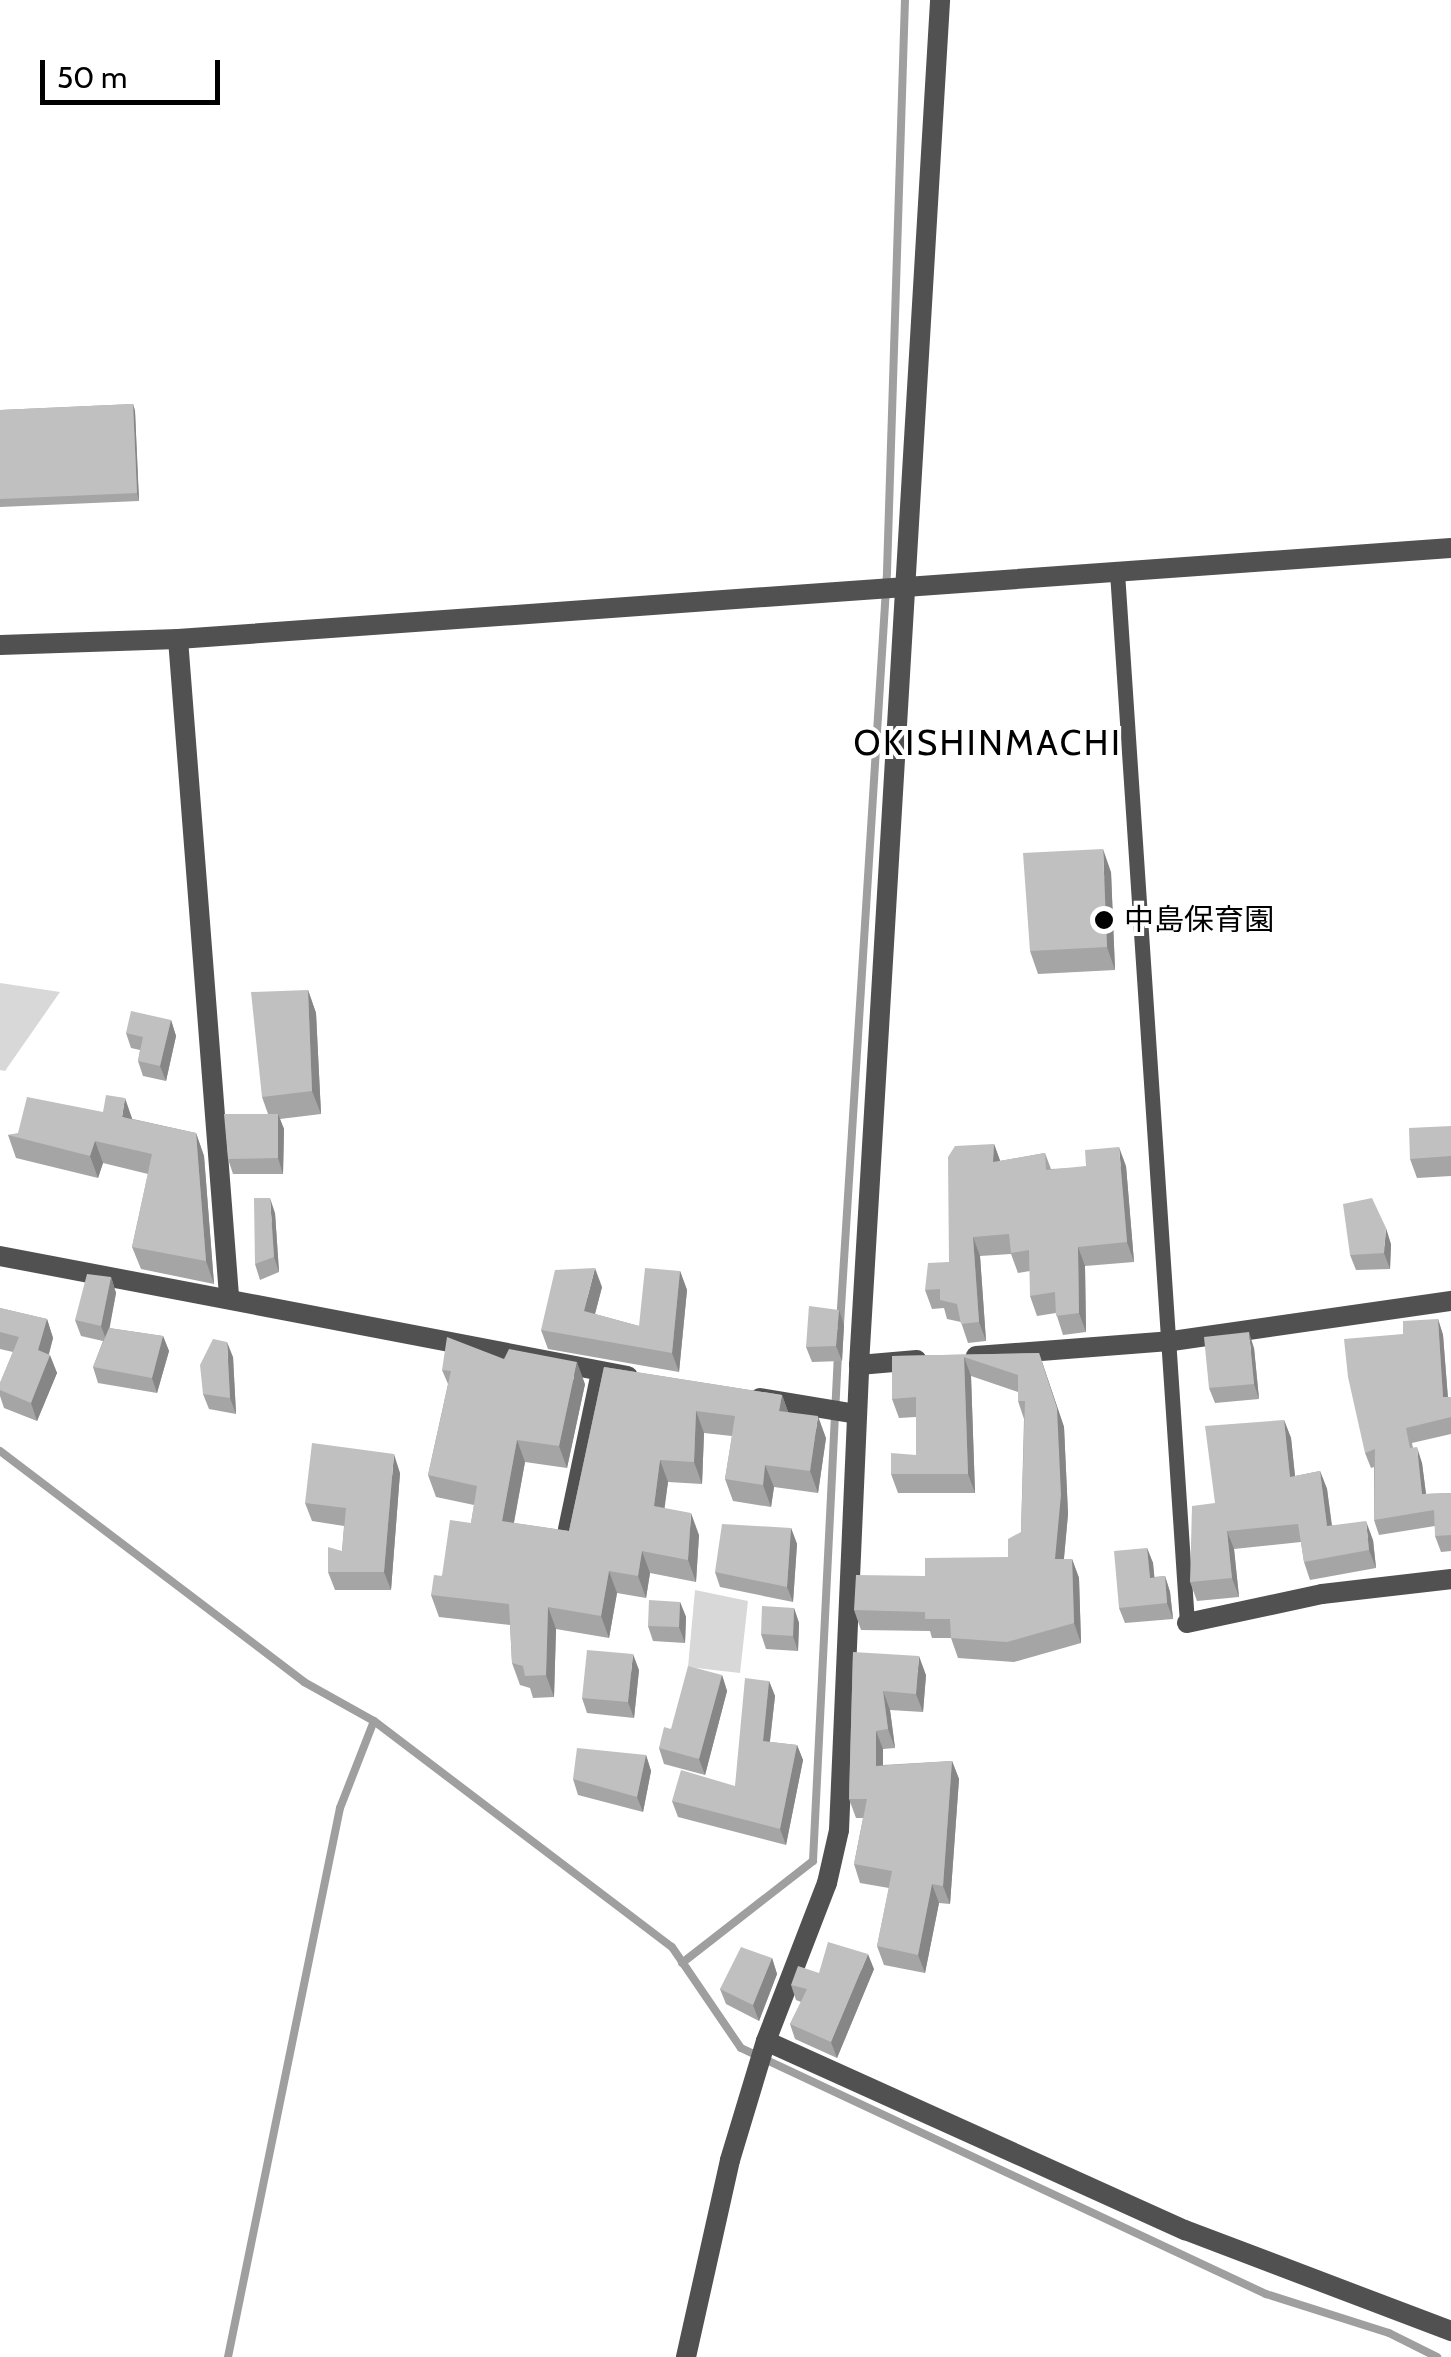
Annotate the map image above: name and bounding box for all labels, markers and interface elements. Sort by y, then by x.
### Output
scale bar [45,40,225,102]
text: 50 m [57,59,127,96]
district label: OKISHINMACHI [853,722,1123,764]
place label: 中島保育園 [1124,902,1274,938]
marker: 中島保育園 [1093,909,1115,931]

